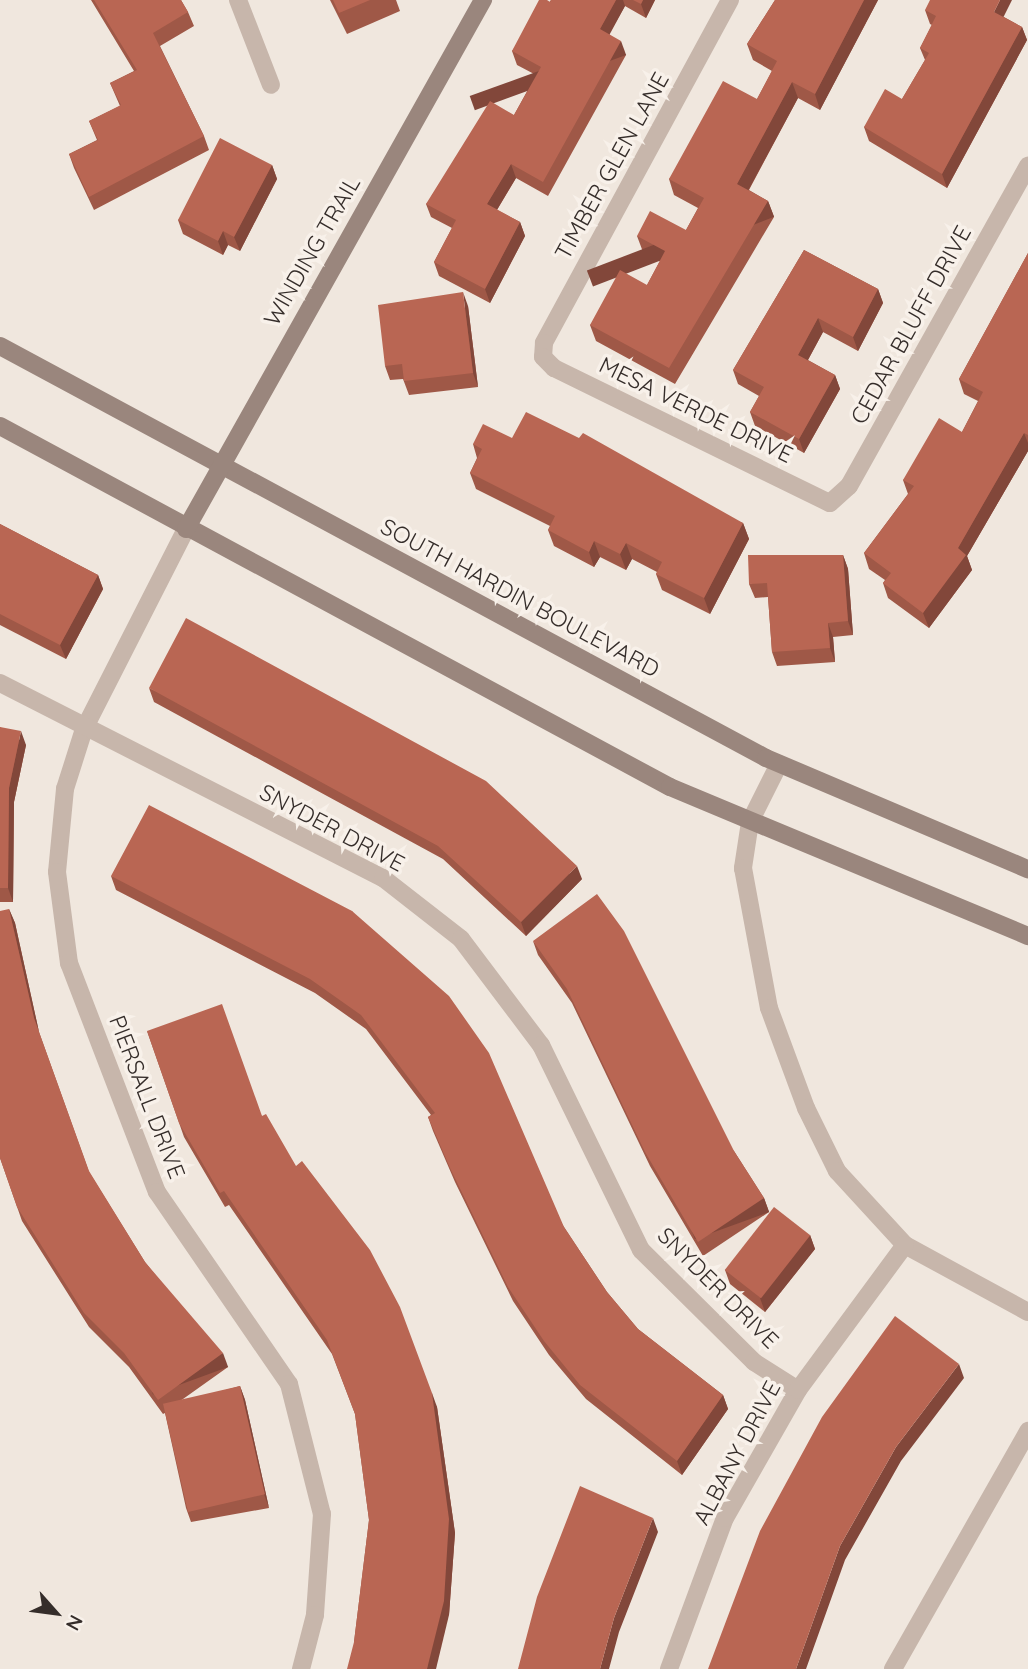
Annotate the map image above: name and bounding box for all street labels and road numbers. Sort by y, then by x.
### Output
street label: TIMBER GLEN LANE [549,68,675,264]
street label: WINDING TRAIL [258,171,366,331]
street label: CEDAR BLUFF DRIVE [845,221,977,429]
street label: MESA VERDE DRIVE [595,351,797,469]
street label: SOUTH HARDIN BOULEVARD [376,513,664,683]
street label: SNYDER DRIVE [255,778,409,878]
street label: PIERSALL DRIVE [103,1012,191,1182]
street label: SNYDER DRIVE [652,1222,784,1354]
street label: ALBANY DRIVE [688,1376,786,1530]

